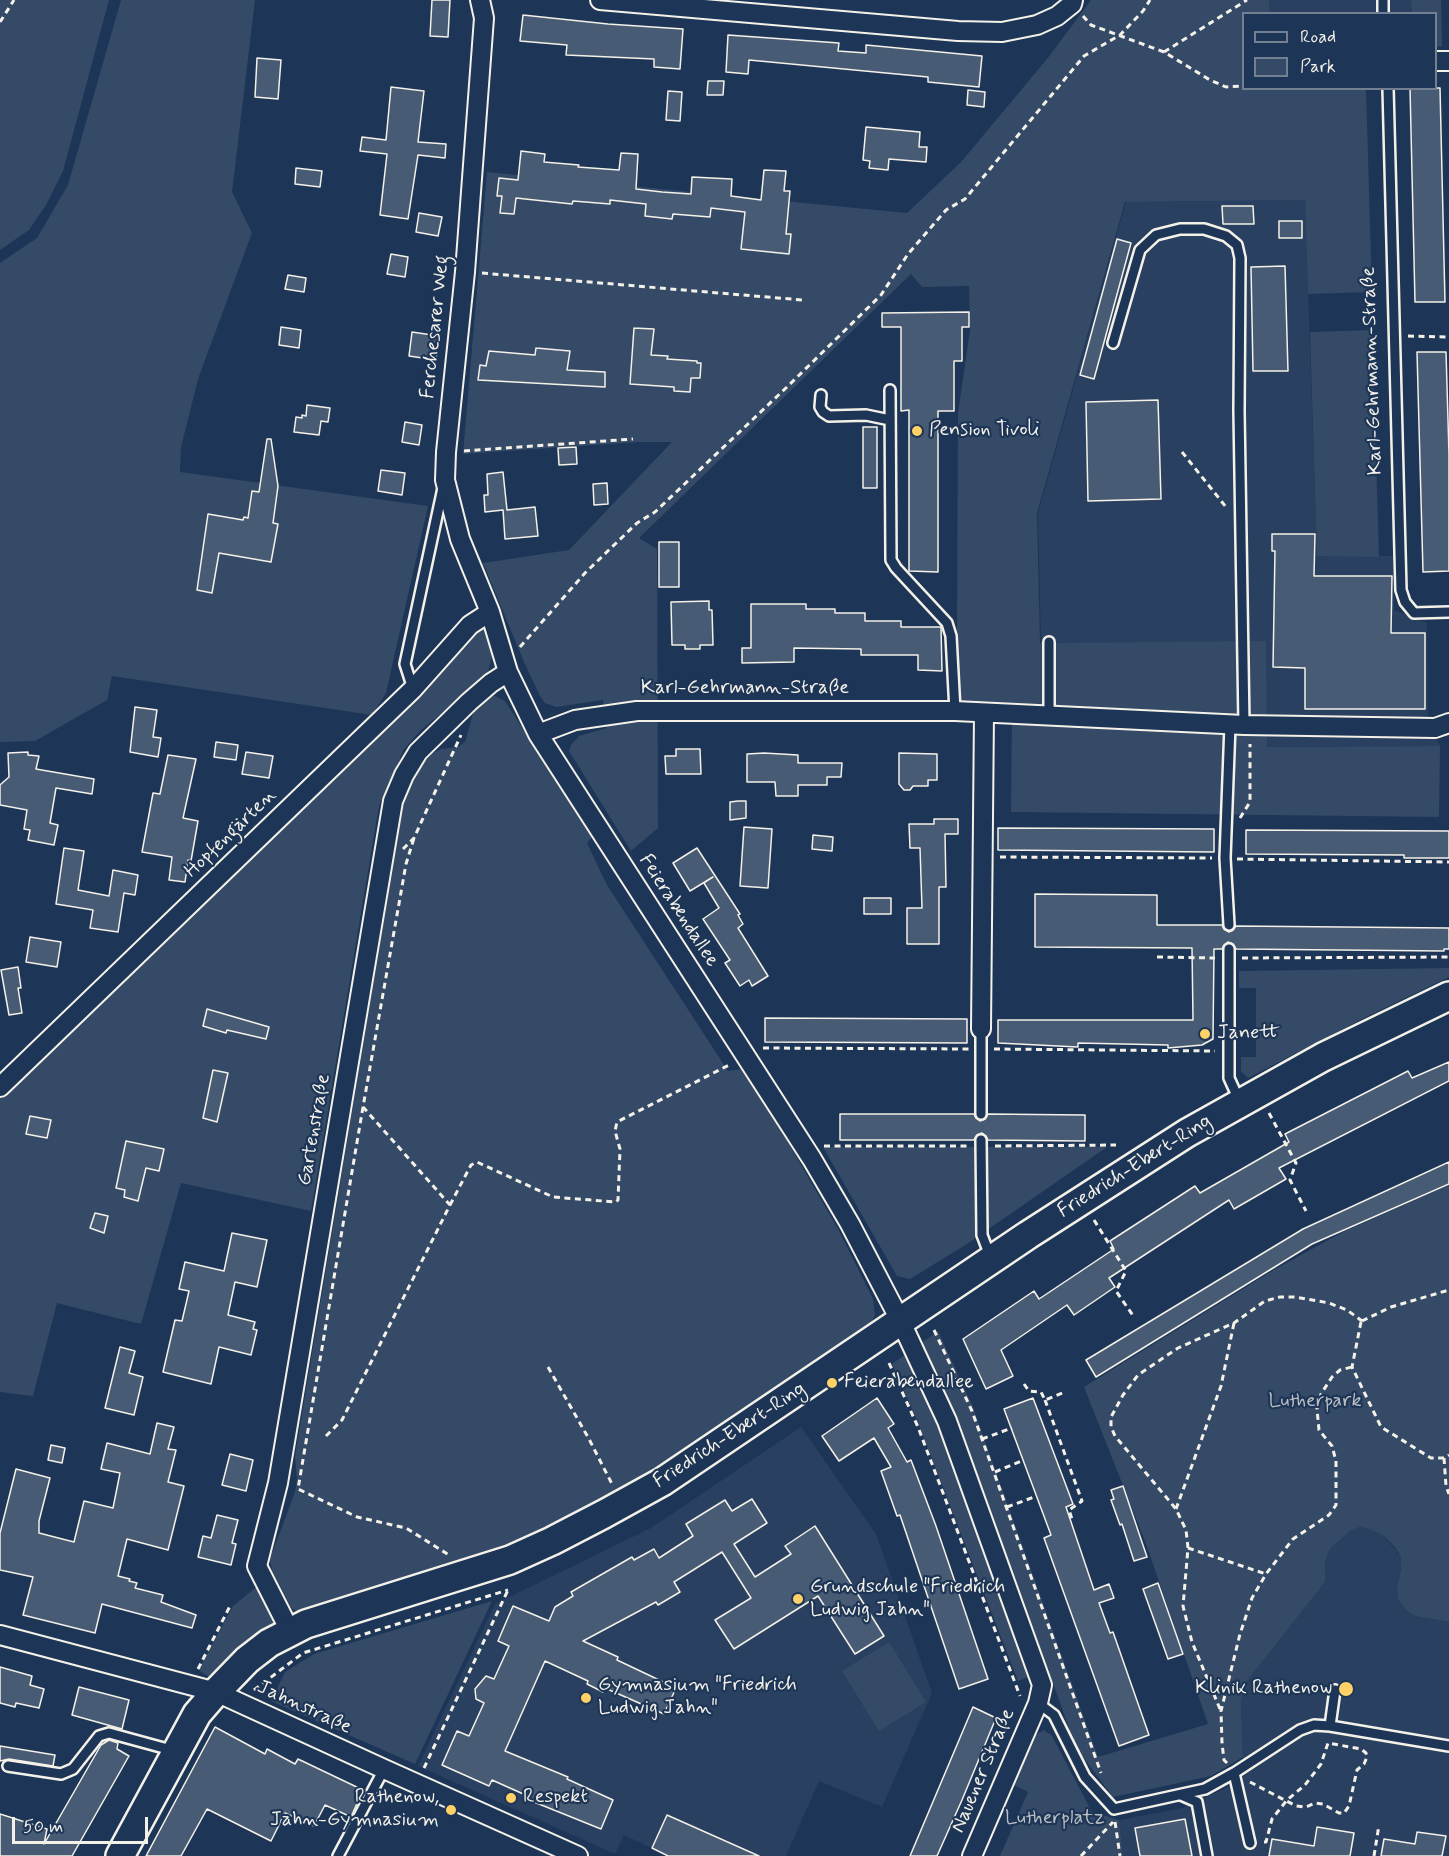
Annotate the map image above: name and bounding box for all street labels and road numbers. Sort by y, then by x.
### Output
street label: Ferchesarer Weg [417,254,455,400]
street label: Karl-Gehrmann-Straße [1357,266,1389,476]
street label: Karl-Gehrmann-Straße [641,677,849,701]
street label: Hopfengärten [180,784,282,884]
street label: Feierabendallee [633,850,723,972]
street label: Gartenstraße [293,1072,337,1188]
street label: Friedrich-Ebert-Ring [1054,1110,1216,1224]
street label: Friedrich-Ebert-Ring [649,1378,811,1494]
street label: Jahnstraße [253,1676,355,1740]
street label: Nauener Straße [947,1705,1021,1837]

